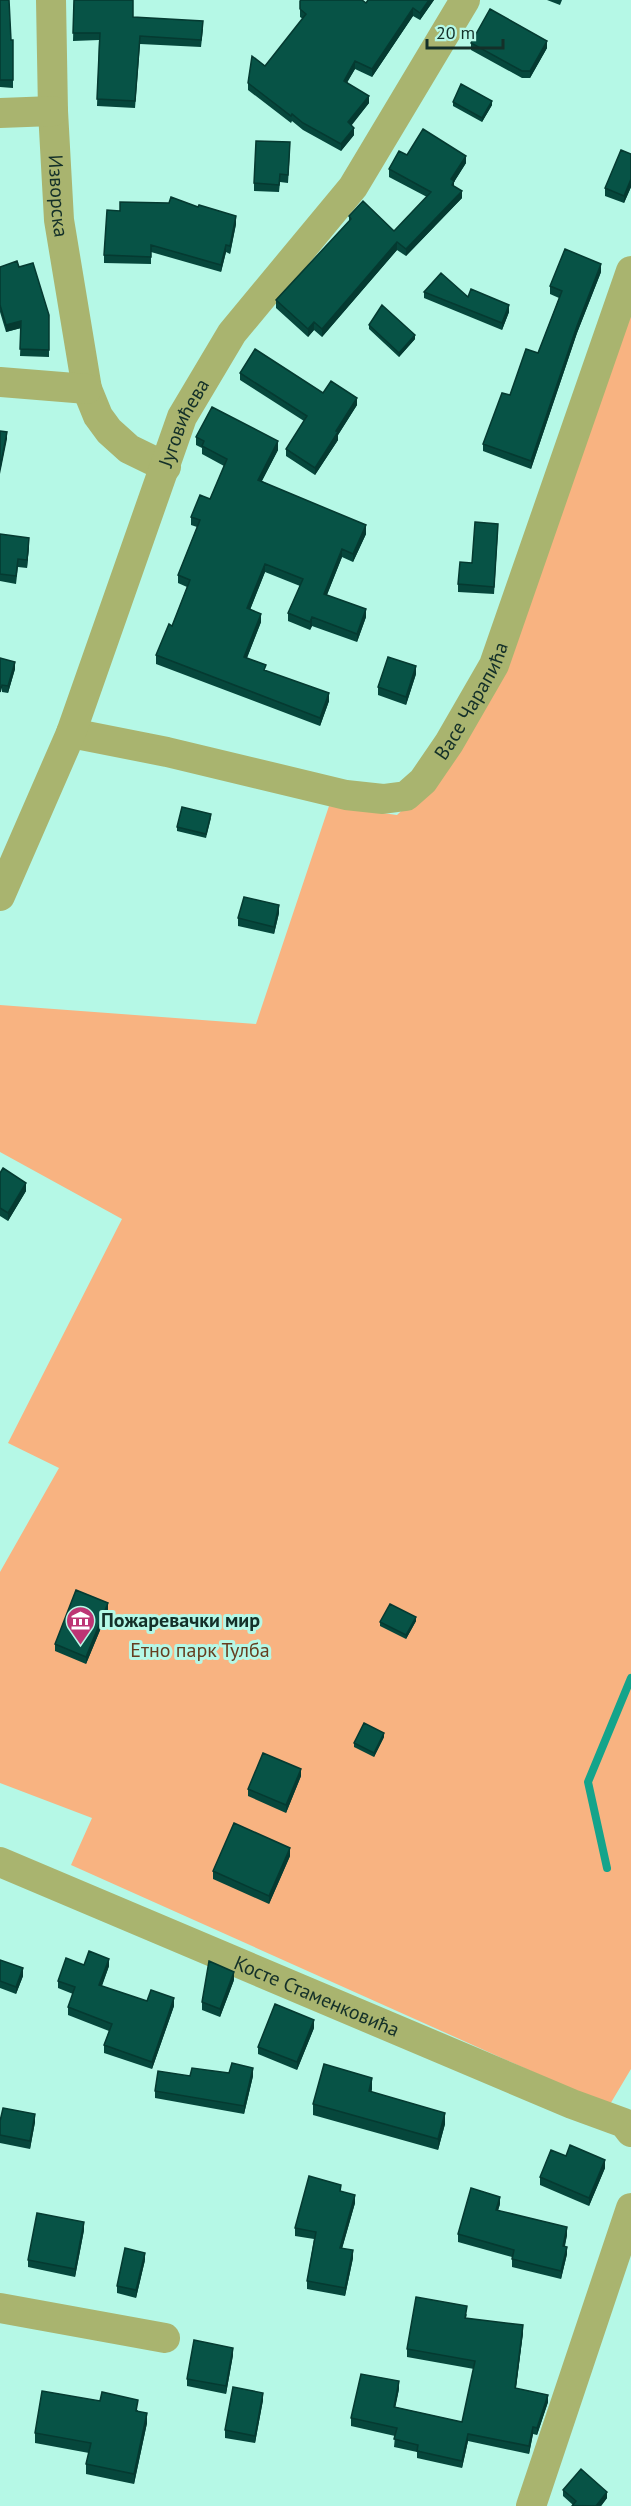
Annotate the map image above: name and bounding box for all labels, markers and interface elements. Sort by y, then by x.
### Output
scale bar [427,12,504,50]
text: 20 m [436,21,475,44]
street label: Изворска [42,154,75,239]
street label: Југовићева [152,374,215,471]
street label: Васе Чарапића [428,639,514,765]
museum icon: Пожаревачки мир [64,1604,96,1646]
place label: Пожаревачки мир [101,1607,260,1633]
park label: Етно парк Тулба [130,1637,270,1663]
street label: Косте Стаменковића [230,1950,404,2043]

